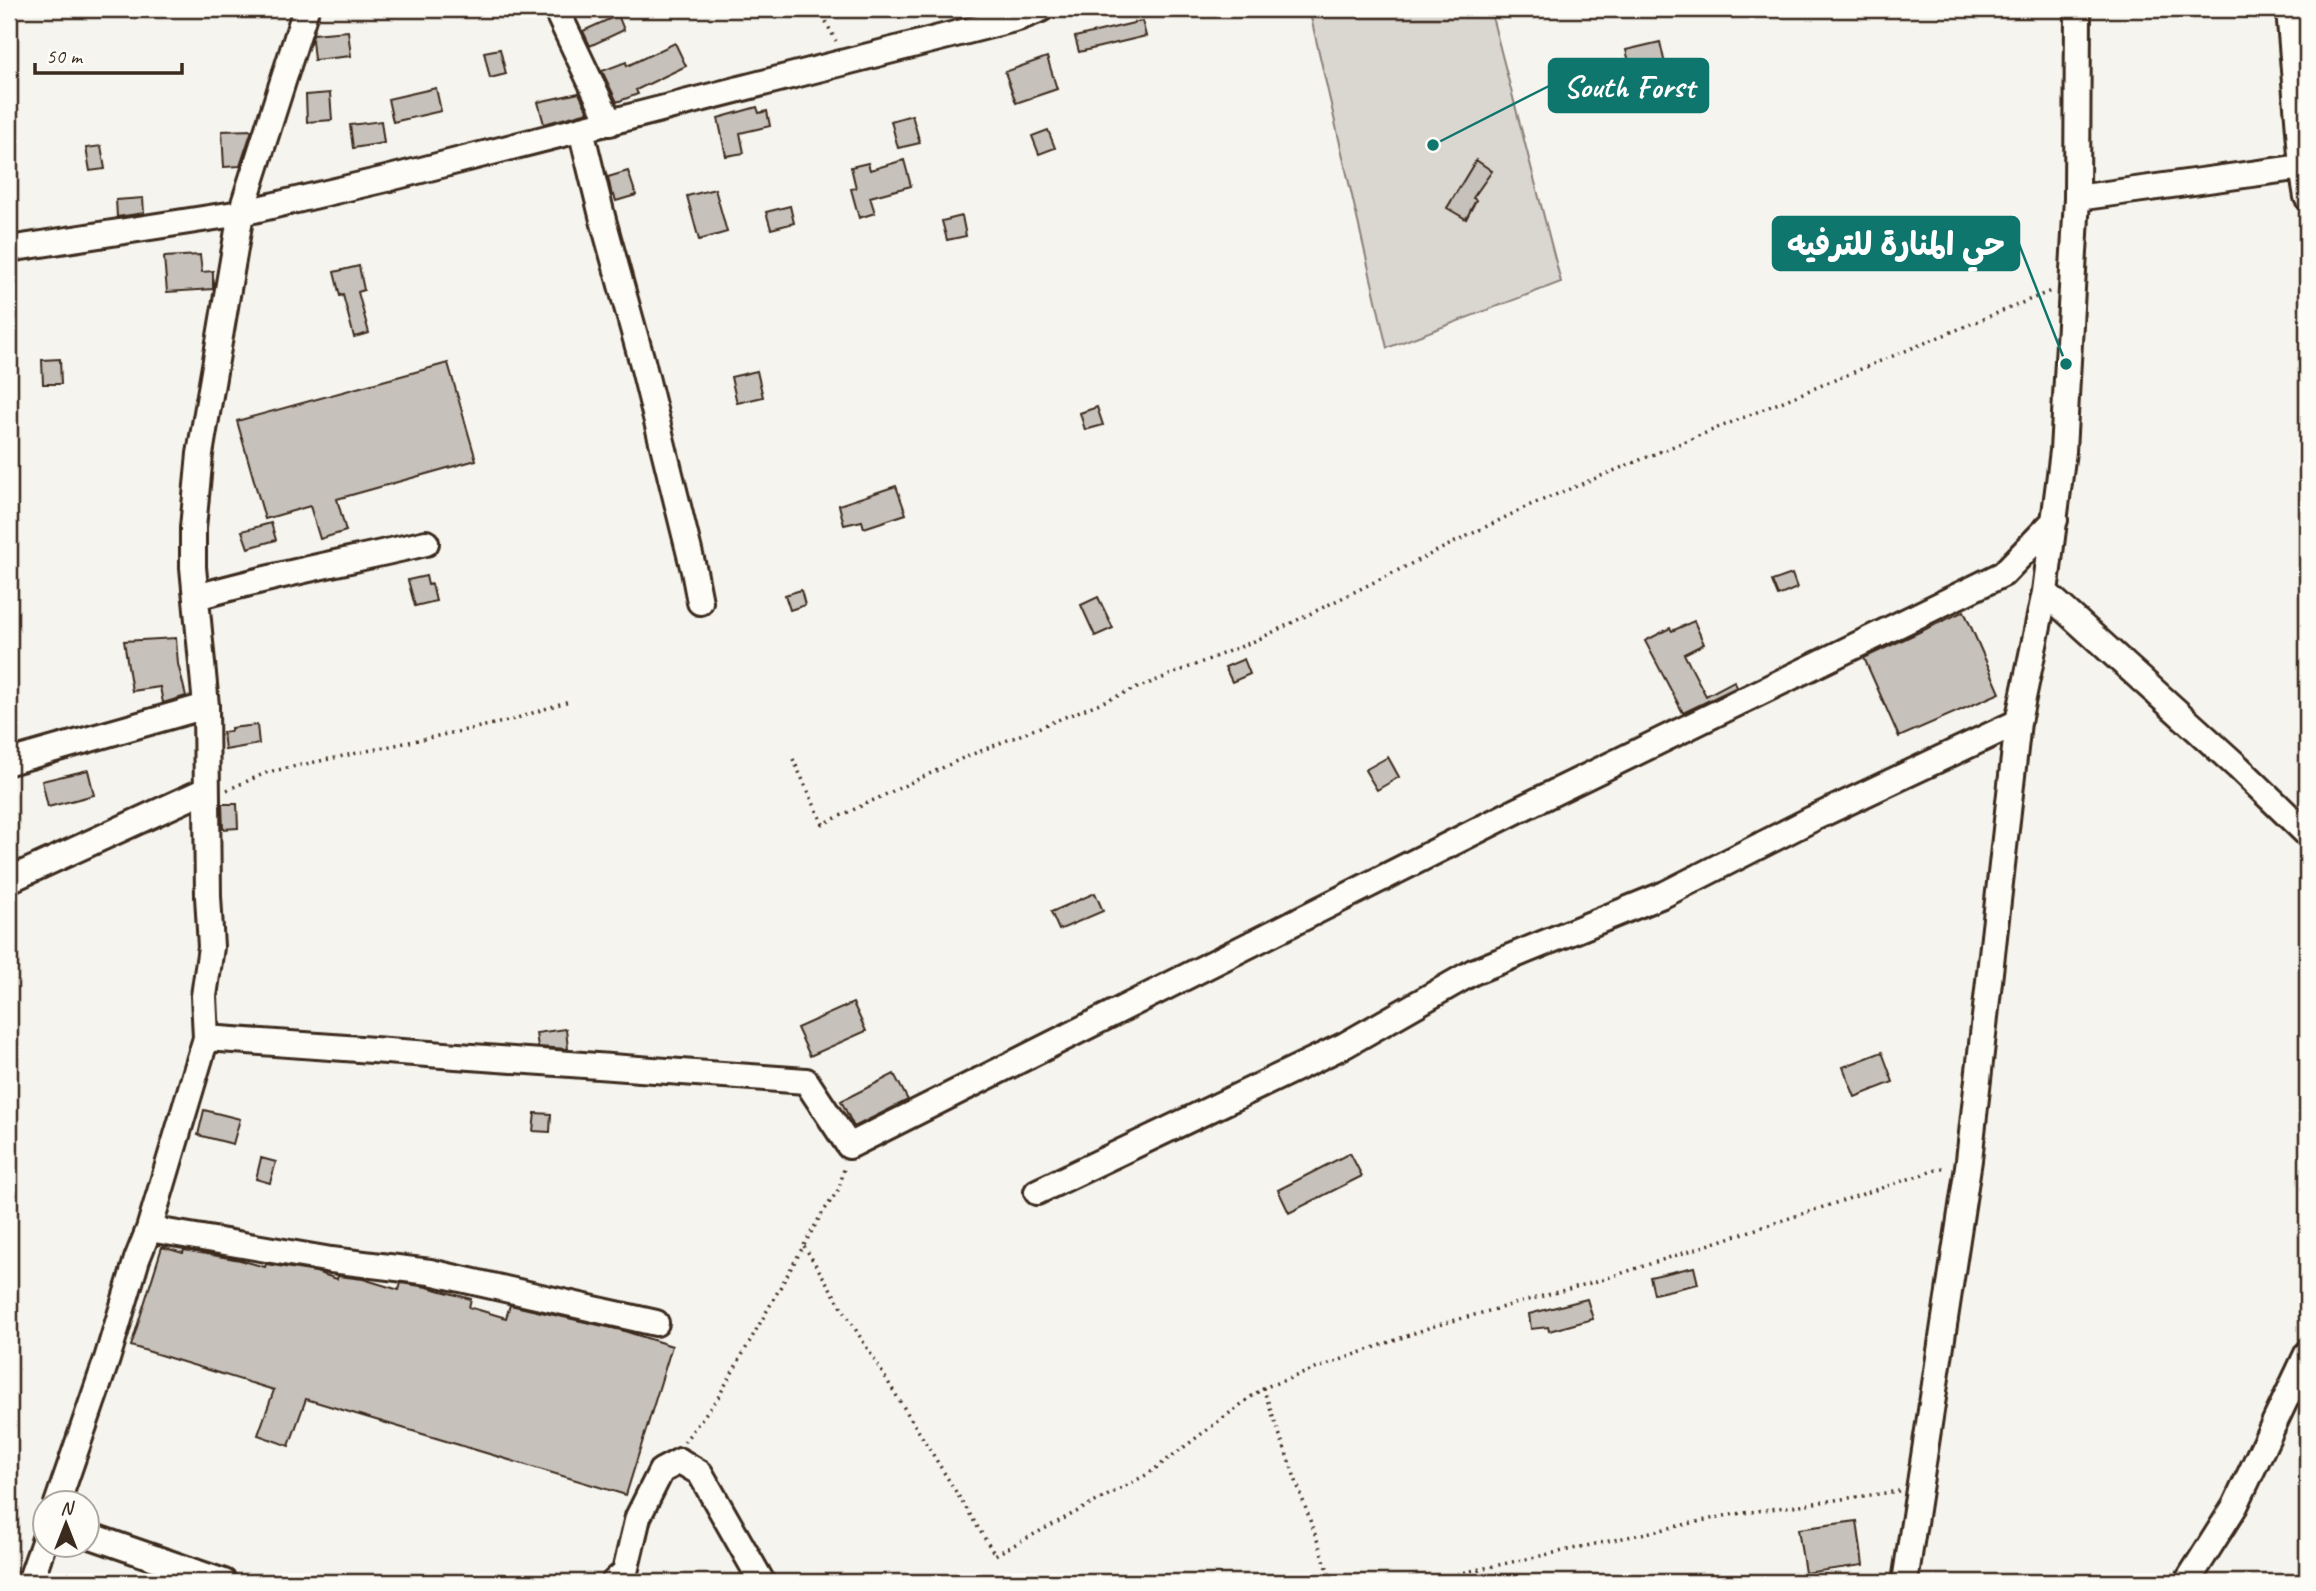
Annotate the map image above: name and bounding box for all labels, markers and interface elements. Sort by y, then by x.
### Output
scale bar [35,32,182,76]
text: 50 m [46,43,84,69]
callout: South Forst [1549,59,1708,112]
text: South Forst [1563,66,1698,107]
callout: حي المنارة للترفيه [1773,217,2019,270]
text: حي المنارة للترفيه [1787,224,2005,273]
north arrow [32,1490,102,1560]
text: N [60,1496,75,1520]

